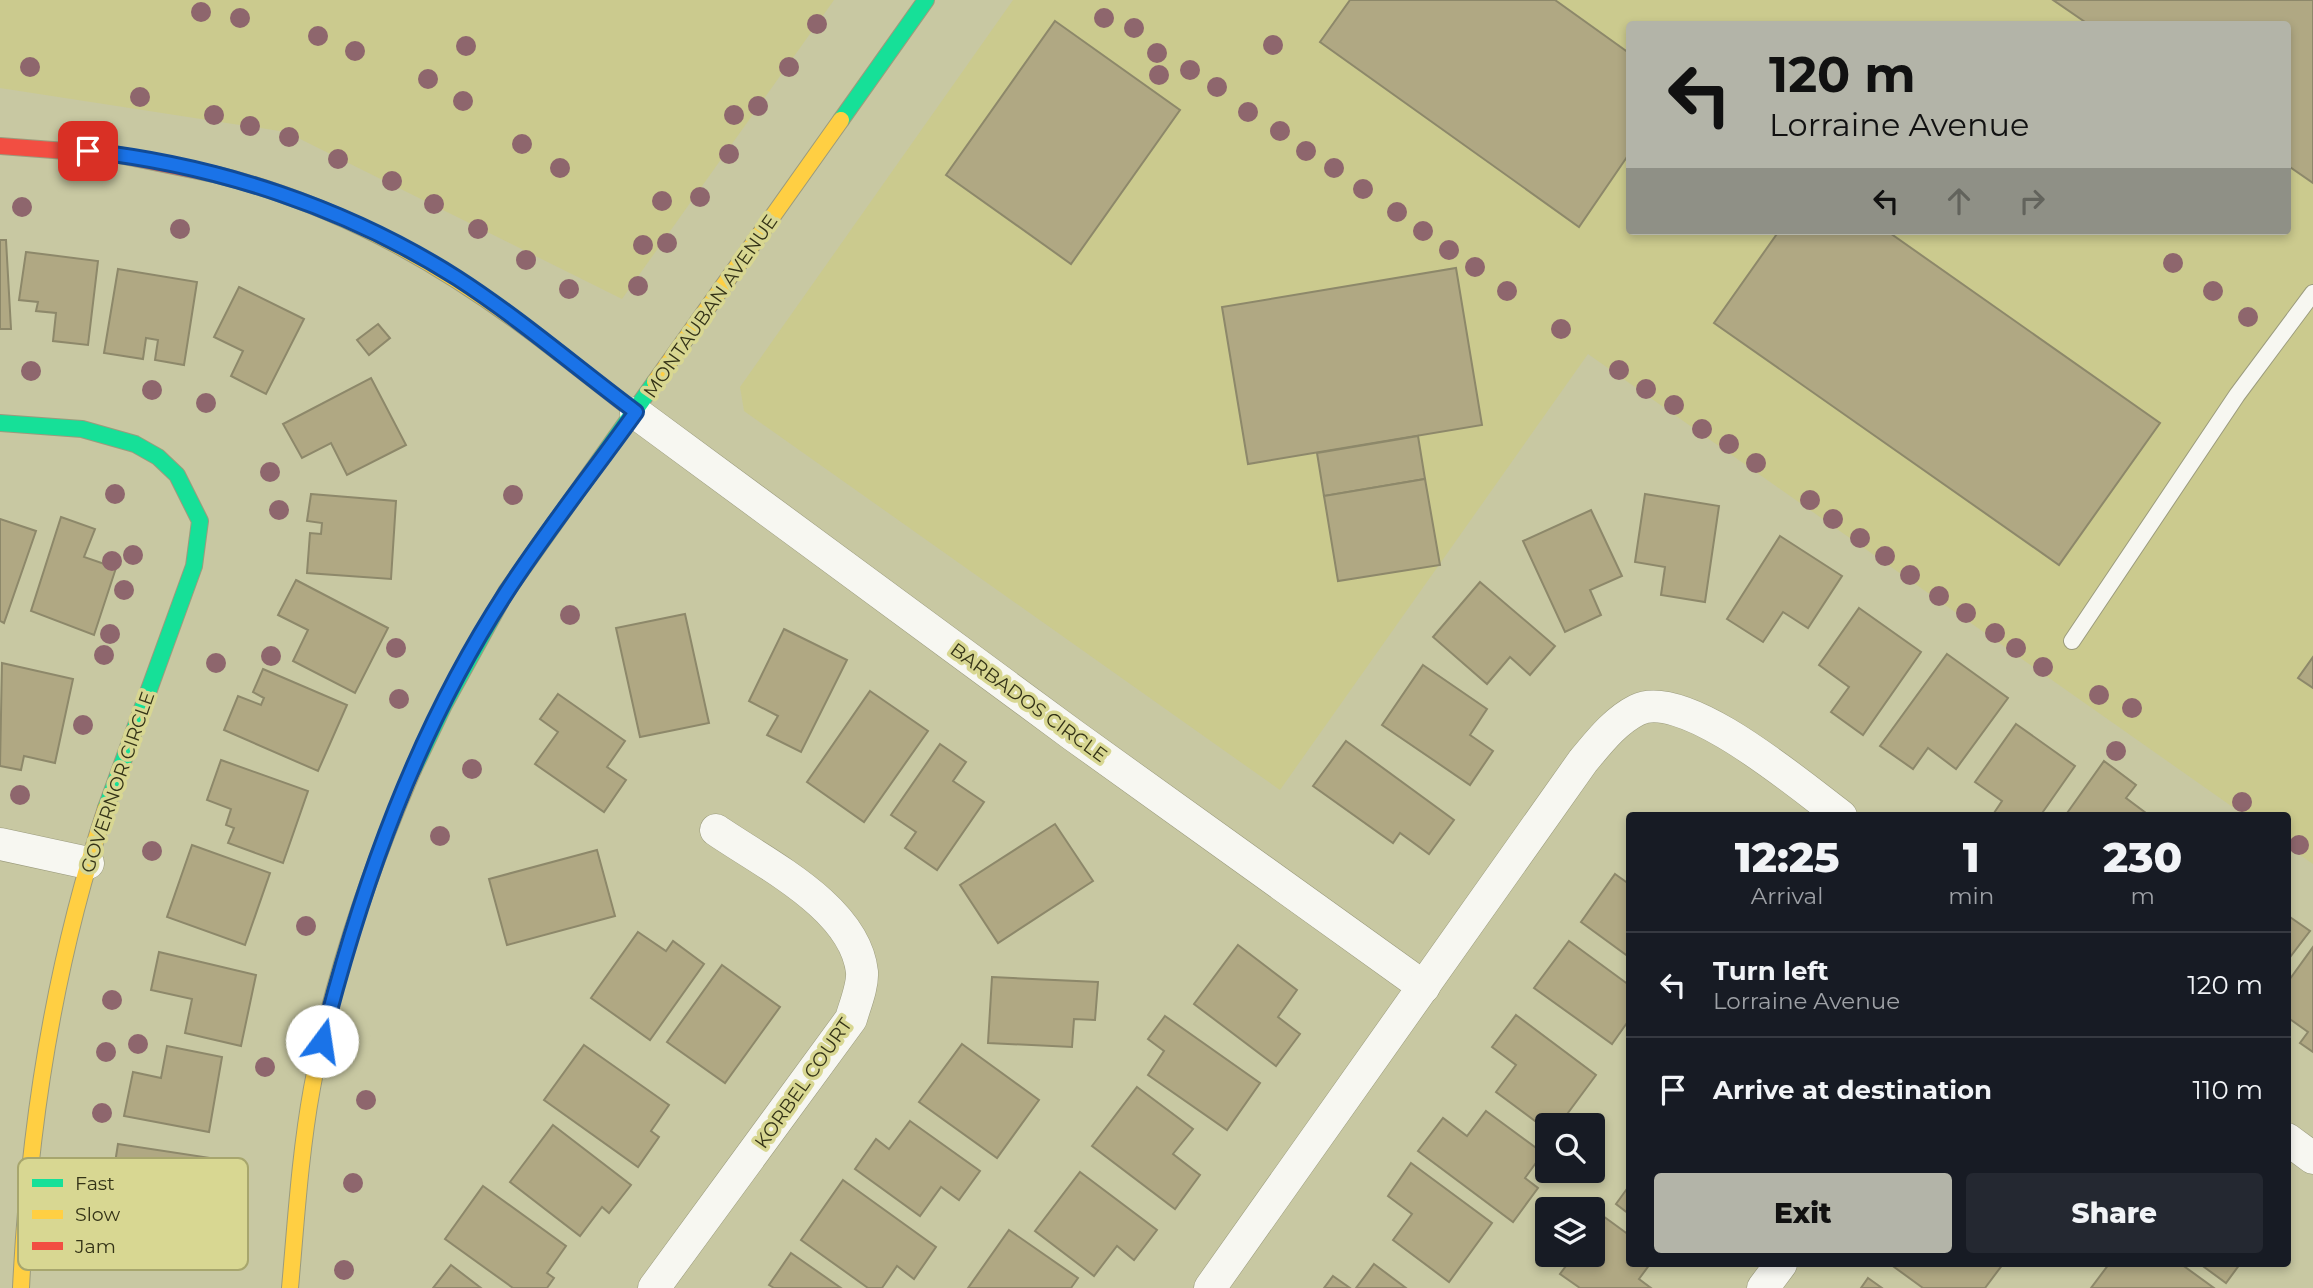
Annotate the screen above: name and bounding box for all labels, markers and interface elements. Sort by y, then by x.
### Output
text: 120 m [1769,45,1916,104]
icon: left [1654,49,1745,140]
text: Lorraine Avenue [1769,105,2029,144]
pin [58,121,118,181]
icon: arrive [69,132,107,170]
icon: left [1867,182,1905,220]
icon: ahead [1940,182,1978,220]
icon: right [2013,182,2051,220]
street label: MONTAUBAN AVENUE [638,210,782,402]
street label: BARBADOS CIRCLE [946,638,1112,767]
street label: GOVERNOR CIRCLE [76,689,159,876]
text: 12:25 [1735,831,1839,883]
text: 1 [1963,831,1980,883]
text: 230 [2103,831,2182,883]
text: Arrival [1751,882,1823,910]
text: min [1948,882,1994,910]
text: m [2130,882,2155,910]
text: Turn left [1713,955,1829,987]
icon: left [1654,966,1692,1004]
text: 120 m [2187,969,2263,1001]
text: Lorraine Avenue [1713,987,1900,1015]
position arrow [285,1004,359,1078]
street label: KORBEL COURT [750,1014,857,1153]
icon: arrive [1654,1071,1692,1109]
text: Arrive at destination [1713,1074,1992,1106]
text: 110 m [2193,1074,2263,1106]
map controls [1535,1113,1605,1267]
button: search [1535,1113,1605,1183]
legend [18,1158,248,1270]
text: Fast [75,1172,115,1195]
button: Exit [1654,1173,1952,1253]
button: Share [1966,1173,2263,1253]
button: layers [1535,1197,1605,1267]
text: Slow [75,1203,120,1226]
text: Jam [74,1235,116,1258]

